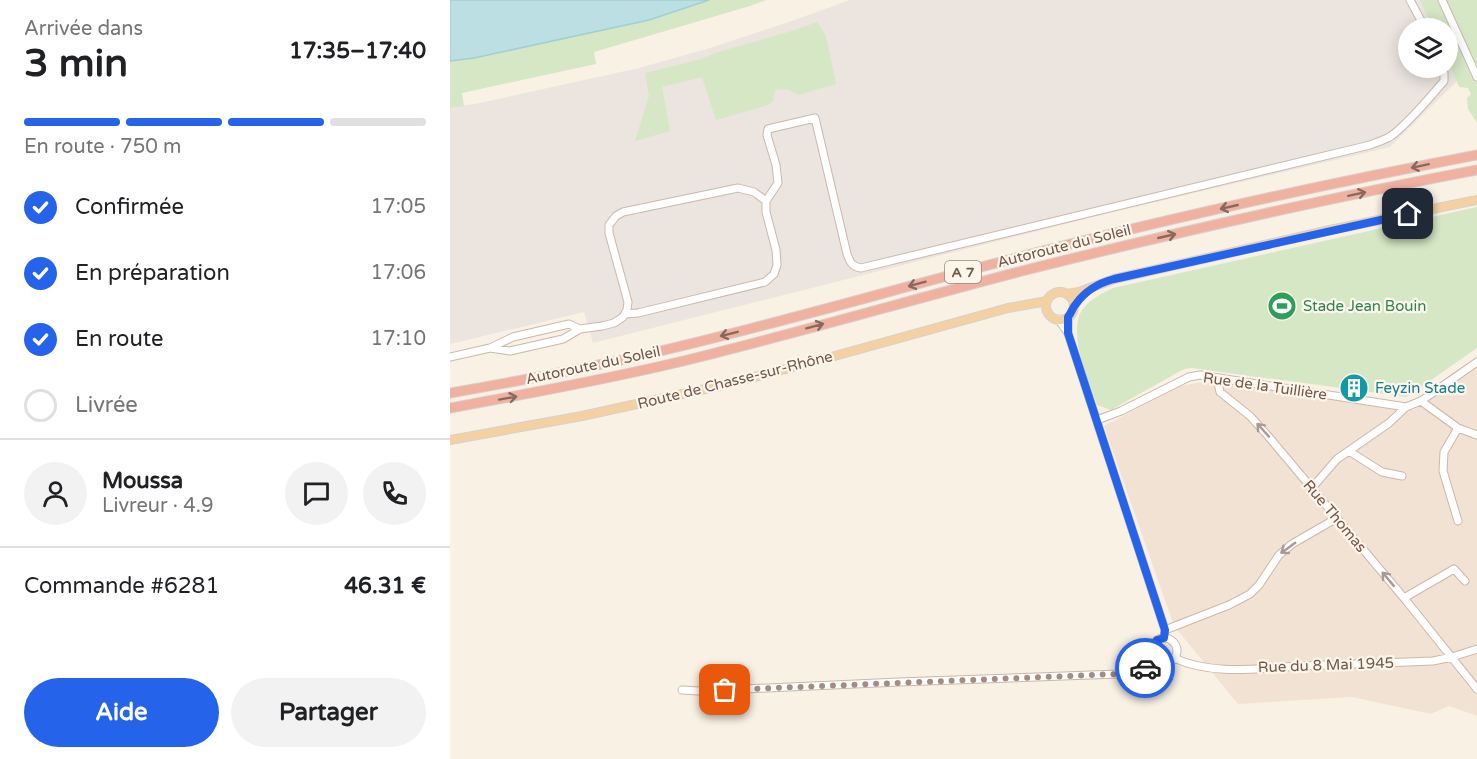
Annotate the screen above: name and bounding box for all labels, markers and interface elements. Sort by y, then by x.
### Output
text: Arrivée dans [24,17,143,41]
map controls [1398,18,1458,78]
button: layers [1398,18,1458,78]
text: 17:35–17:40 [289,38,426,64]
text: 3 min [24,40,128,87]
text: En route · 750 m [24,135,181,159]
one-way arrow [1410,161,1430,172]
one-way arrow [1347,188,1366,199]
pin [1382,188,1433,239]
icon: check [24,191,57,224]
text: Confirmée [75,194,184,220]
text: 17:05 [371,195,426,219]
icon: home [1391,197,1424,230]
one-way arrow [1220,202,1239,213]
street label: Autoroute du Soleil [995,221,1133,271]
one-way arrow [1156,230,1176,241]
icon: check [24,257,57,290]
text: En préparation [75,260,230,286]
text: 17:06 [371,261,426,285]
road number: A 7 [945,261,981,283]
one-way arrow [908,279,927,290]
sports icon: Stade Jean Bouin [1266,290,1298,322]
place label: Stade Jean Bouin [1303,297,1426,315]
one-way arrow [805,320,824,332]
icon: check [24,323,57,356]
text: En route [75,326,164,352]
text: 17:10 [371,327,426,351]
one-way arrow [720,329,739,341]
street label: Autoroute du Soleil [524,342,662,388]
street label: Route de Chasse-sur-Rhône [636,347,834,413]
street label: Rue de la Tuillière [1202,368,1328,404]
building icon: Feyzin Stade [1338,372,1370,404]
place label: Feyzin Stade [1375,379,1465,397]
text: Livrée [75,392,138,418]
one-way arrow [497,392,517,403]
one-way arrow [1256,423,1270,438]
button: person [24,462,87,525]
button: chat [285,462,348,525]
button: phone [363,462,426,525]
text: Moussa [102,468,183,494]
street label: Rue Thomas [1300,476,1370,556]
text: Livreur · 4.9 [102,494,214,518]
one-way arrow [1280,542,1296,555]
one-way arrow [1382,571,1395,587]
text: Commande #6281 [24,573,219,599]
text: 46.31 € [344,573,426,599]
courier [1115,638,1175,698]
icon: car [1129,652,1162,685]
street label: Rue du 8 Mai 1945 [1258,654,1394,676]
pin [699,664,750,715]
icon: bag [708,673,741,706]
button: Aide [24,678,219,747]
button: Partager [231,678,426,747]

